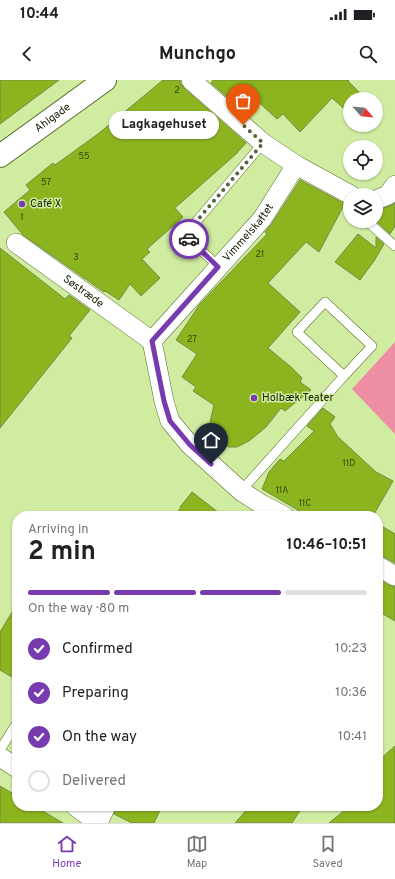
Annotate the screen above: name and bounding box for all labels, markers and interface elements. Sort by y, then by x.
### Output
text: 10:44 [20,5,59,24]
icon: back [16,43,38,65]
text: Munchgo [159,43,236,66]
icon: search [357,43,379,65]
pin [226,84,260,125]
house number: 2 [174,85,180,96]
icon: bag [232,90,254,112]
north arrow [343,92,383,132]
map controls [343,92,383,228]
street label: Ahlgade [32,100,73,136]
callout: Lagkagehuset [109,111,219,139]
text: Lagkagehuset [121,117,207,133]
button: locate [343,140,383,180]
house number: 55 [78,151,90,162]
house number: 57 [41,177,51,188]
button: layers [343,188,383,228]
place label: Café X [30,197,62,211]
marker: Café X [17,199,27,209]
street label: Vimmelskaftet [220,201,277,265]
house number: 1 [20,212,24,223]
courier [169,219,209,259]
icon: car [178,228,200,250]
house number: 21 [256,249,264,260]
house number: 3 [73,252,79,263]
street label: Søstræde [60,272,107,311]
house number: 27 [187,334,197,345]
place label: Holbæk Teater [262,391,334,405]
marker: Holbæk Teater [249,393,259,403]
pin [194,423,228,464]
icon: home [200,429,222,451]
house number: 11D [343,458,355,469]
house number: 11A [276,485,288,496]
house number: 11C [299,498,311,509]
text: Arriving in [28,522,89,538]
text: 2 min [28,536,96,569]
text: 10:46–10:51 [286,536,367,555]
text: On the way · 80 m [28,601,129,617]
icon: check [28,638,50,660]
text: Confirmed [62,640,133,659]
text: 10:23 [335,641,367,657]
icon: check [28,682,50,704]
text: Preparing [62,684,129,703]
text: 10:36 [335,685,367,701]
icon: check [28,726,50,748]
text: On the way [62,728,137,747]
text: 10:41 [338,729,367,745]
text: Delivered [62,772,126,791]
tab: Home [52,833,81,871]
tab: Map [186,833,208,871]
tab: Saved [313,833,343,871]

